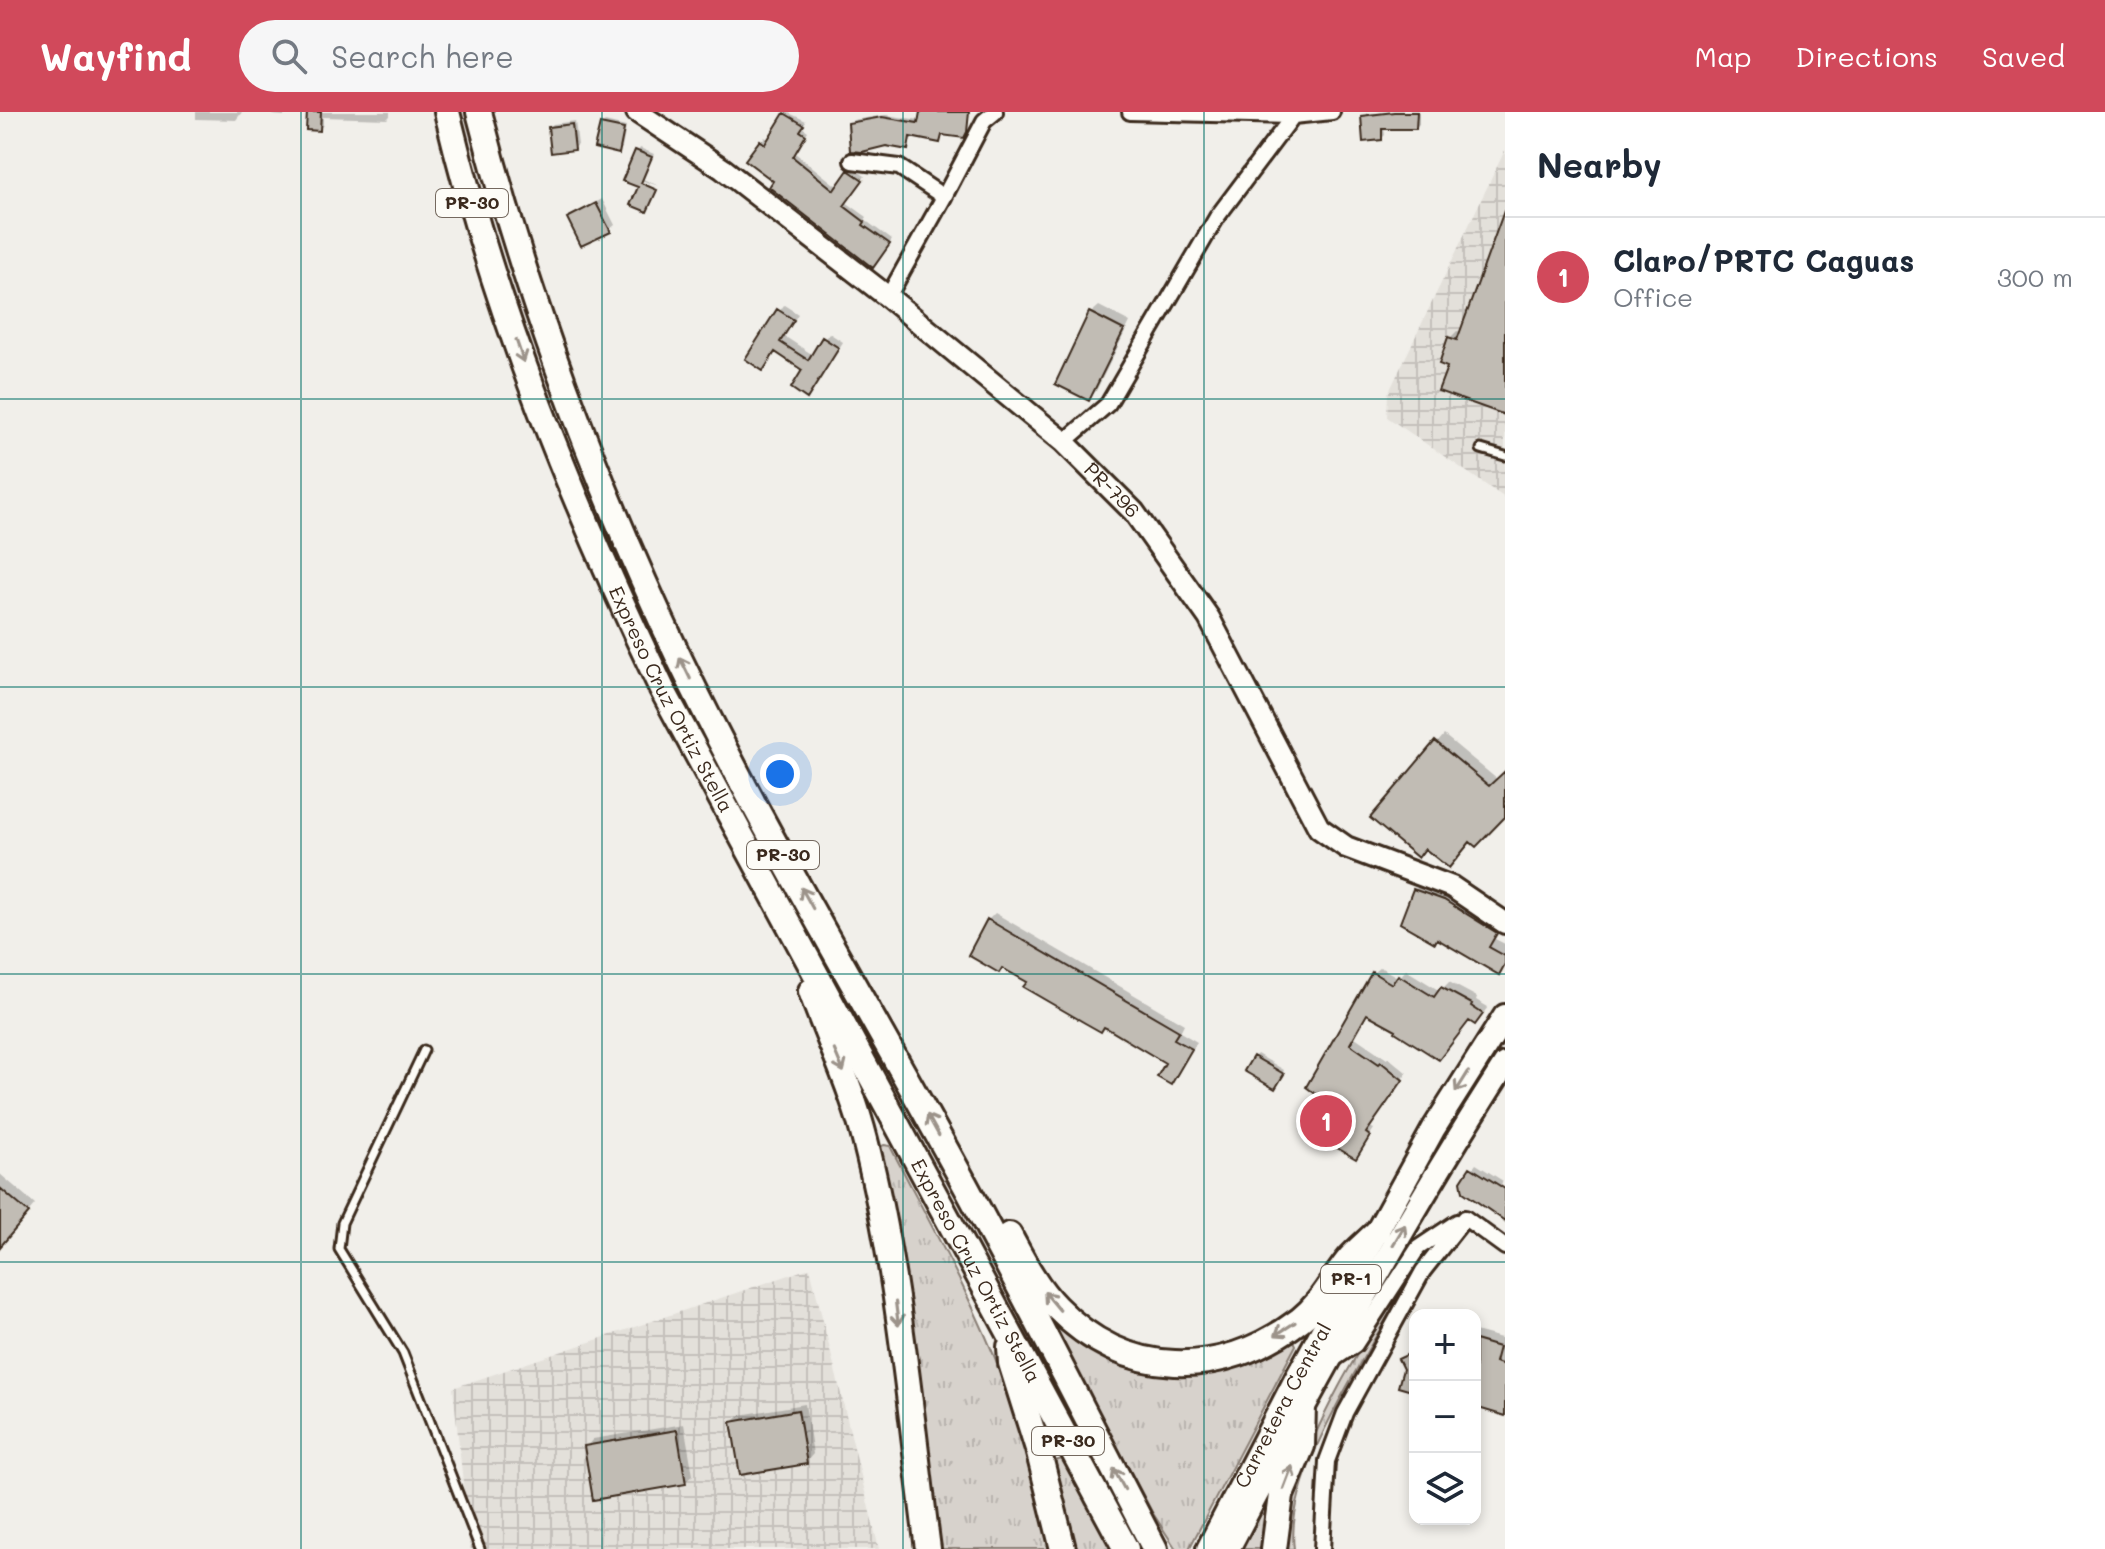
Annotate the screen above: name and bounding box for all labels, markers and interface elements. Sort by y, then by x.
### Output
search box [239,20,799,92]
text: Wayfind [40,31,191,81]
icon: search [267,34,311,78]
text: Search here [331,36,514,76]
text: Map [1695,38,1752,74]
text: Directions [1796,38,1938,74]
text: Saved [1982,38,2065,74]
text: Nearby [1537,142,1662,187]
road number: PR-30 [436,189,508,217]
text: Claro/PRTC Caguas [1613,240,1914,280]
text: 1 [1557,260,1569,294]
text: 300 m [1997,260,2073,294]
text: Office [1613,280,1693,314]
one-way arrow [513,339,528,364]
street label: PR-796 [1079,456,1146,523]
street label: Expreso Cruz Ortiz Stella [604,582,740,817]
one-way arrow [677,657,692,681]
your location [760,754,800,794]
road number: PR-30 [747,841,819,869]
one-way arrow [798,887,814,910]
one-way arrow [833,1048,848,1073]
one-way arrow [1454,1070,1470,1093]
pin: 1 [1300,1091,1352,1151]
one-way arrow [924,1114,940,1138]
street label: Expreso Cruz Ortiz Stella [906,1154,1048,1387]
one-way arrow [1392,1224,1408,1247]
road number: PR-1 [1321,1265,1381,1293]
one-way arrow [1043,1292,1061,1312]
one-way arrow [890,1300,905,1327]
map controls [1409,1309,1481,1525]
button: + [1409,1309,1481,1381]
street label: Carretera Central [1228,1318,1336,1492]
one-way arrow [1275,1321,1297,1337]
button: − [1409,1381,1481,1453]
road number: PR-30 [1032,1427,1104,1455]
button: layers [1409,1453,1481,1525]
one-way arrow [1282,1465,1296,1490]
one-way arrow [1110,1468,1126,1492]

